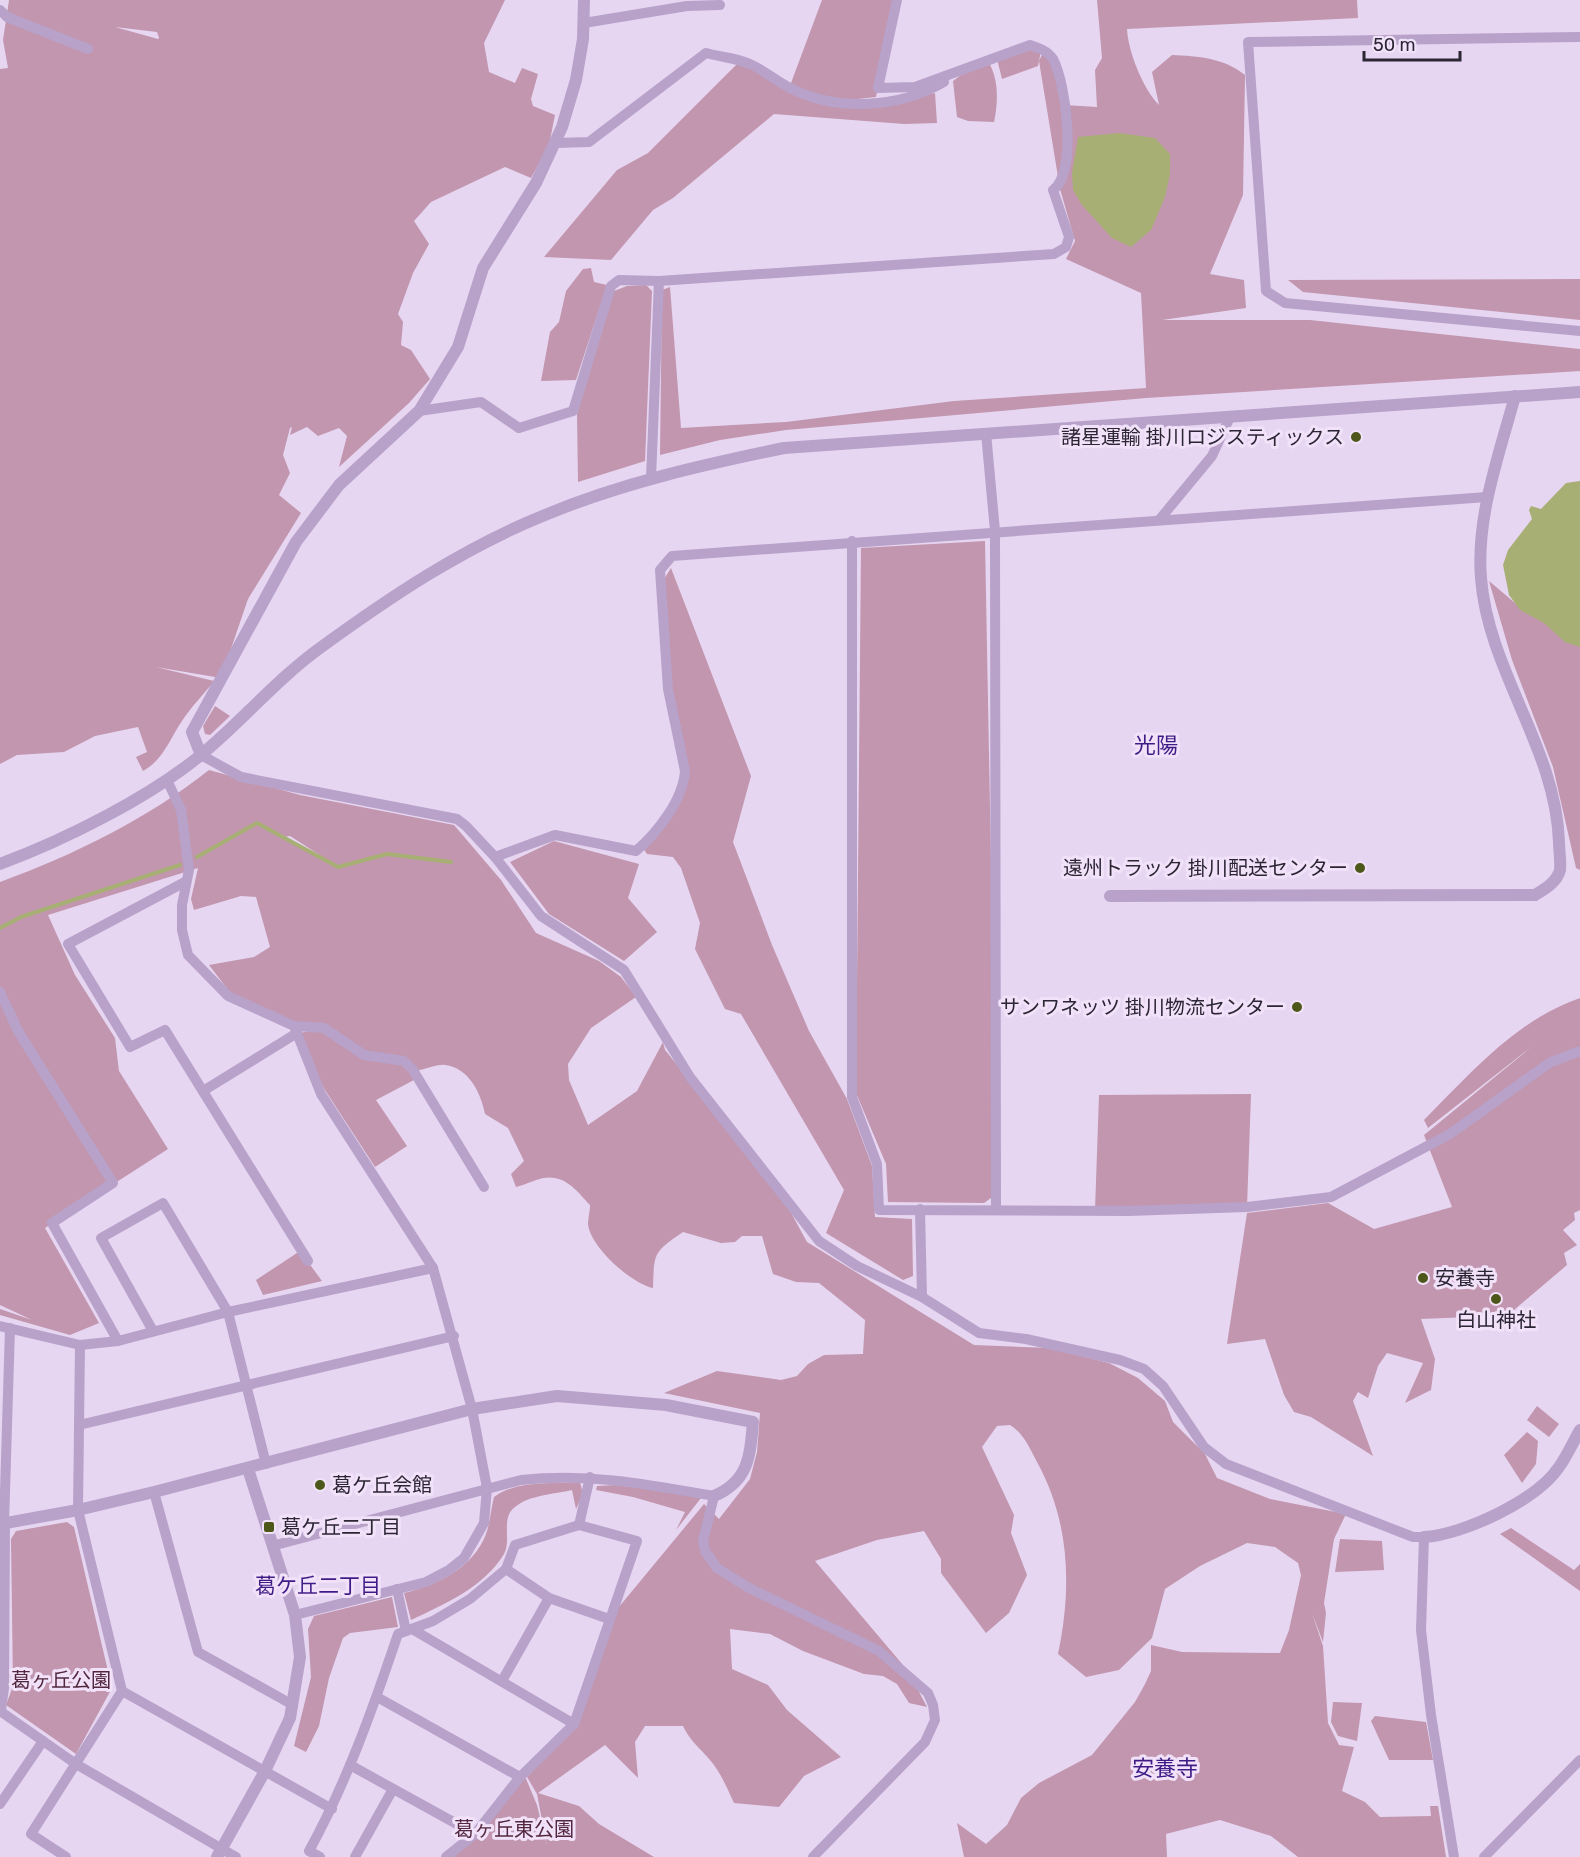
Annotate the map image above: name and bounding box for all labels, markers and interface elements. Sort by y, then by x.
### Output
scale bar [1364,24,1460,62]
text: 50 m [1373,34,1416,56]
place label: 諸星運輸 掛川ロジスティックス [1061,425,1344,449]
marker: 諸星運輸 掛川ロジスティックス [1349,430,1363,444]
district label: 光陽 [1134,732,1178,759]
place label: 遠州トラック 掛川配送センター [1063,856,1348,880]
marker: 遠州トラック 掛川配送センター [1353,861,1367,875]
place label: サンワネッツ 掛川物流センター [1000,995,1285,1019]
marker: サンワネッツ 掛川物流センター [1290,1000,1304,1014]
place label: 安養寺 [1435,1266,1495,1290]
marker: 安養寺 [1416,1271,1430,1285]
marker: 白山神社 [1489,1292,1503,1306]
place label: 白山神社 [1456,1308,1536,1332]
place label: 葛ケ丘会館 [332,1473,432,1497]
marker: 葛ケ丘会館 [313,1478,327,1492]
place label: 葛ケ丘二丁目 [281,1515,401,1539]
marker: 葛ケ丘二丁目 [262,1520,276,1534]
district label: 葛ケ丘二丁目 [255,1573,381,1598]
park label: 葛ヶ丘公園 [11,1668,111,1692]
district label: 安養寺 [1132,1755,1198,1782]
park label: 葛ヶ丘東公園 [454,1817,574,1841]

